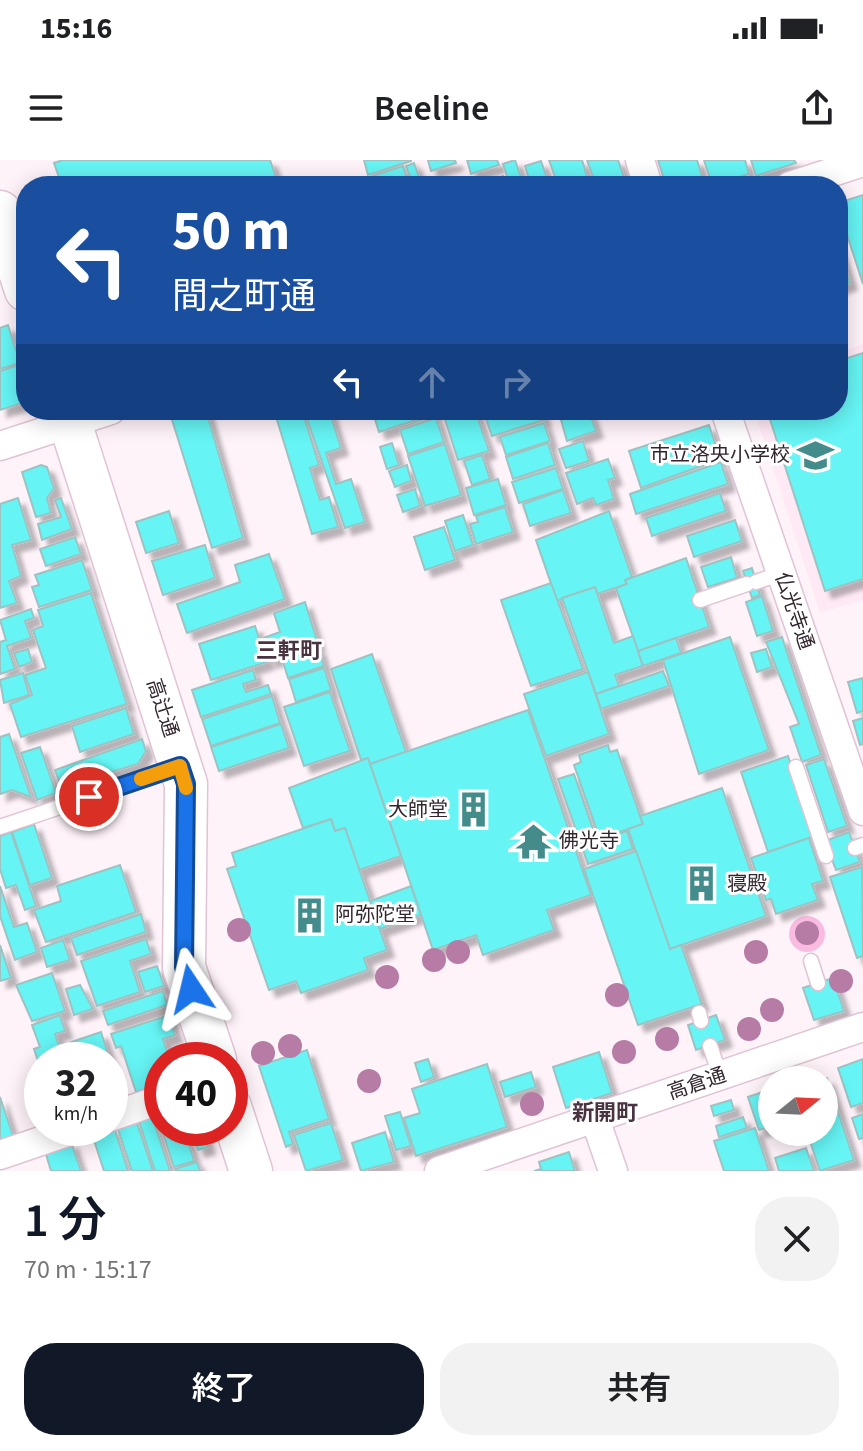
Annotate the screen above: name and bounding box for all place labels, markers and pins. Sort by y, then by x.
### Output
school or university icon: 市立洛央小学校 [797,436,835,474]
place label: 市立洛央小学校 [650,441,790,469]
pin [55,763,123,831]
building icon: 大師堂 [455,791,493,829]
place label: 大師堂 [388,796,448,824]
temple icon: 佛光寺 [514,822,552,860]
place label: 佛光寺 [559,827,619,855]
building icon: 寝殿 [682,865,720,903]
place label: 寝殿 [727,870,767,898]
building icon: 阿弥陀堂 [290,896,328,934]
place label: 阿弥陀堂 [335,901,415,929]

